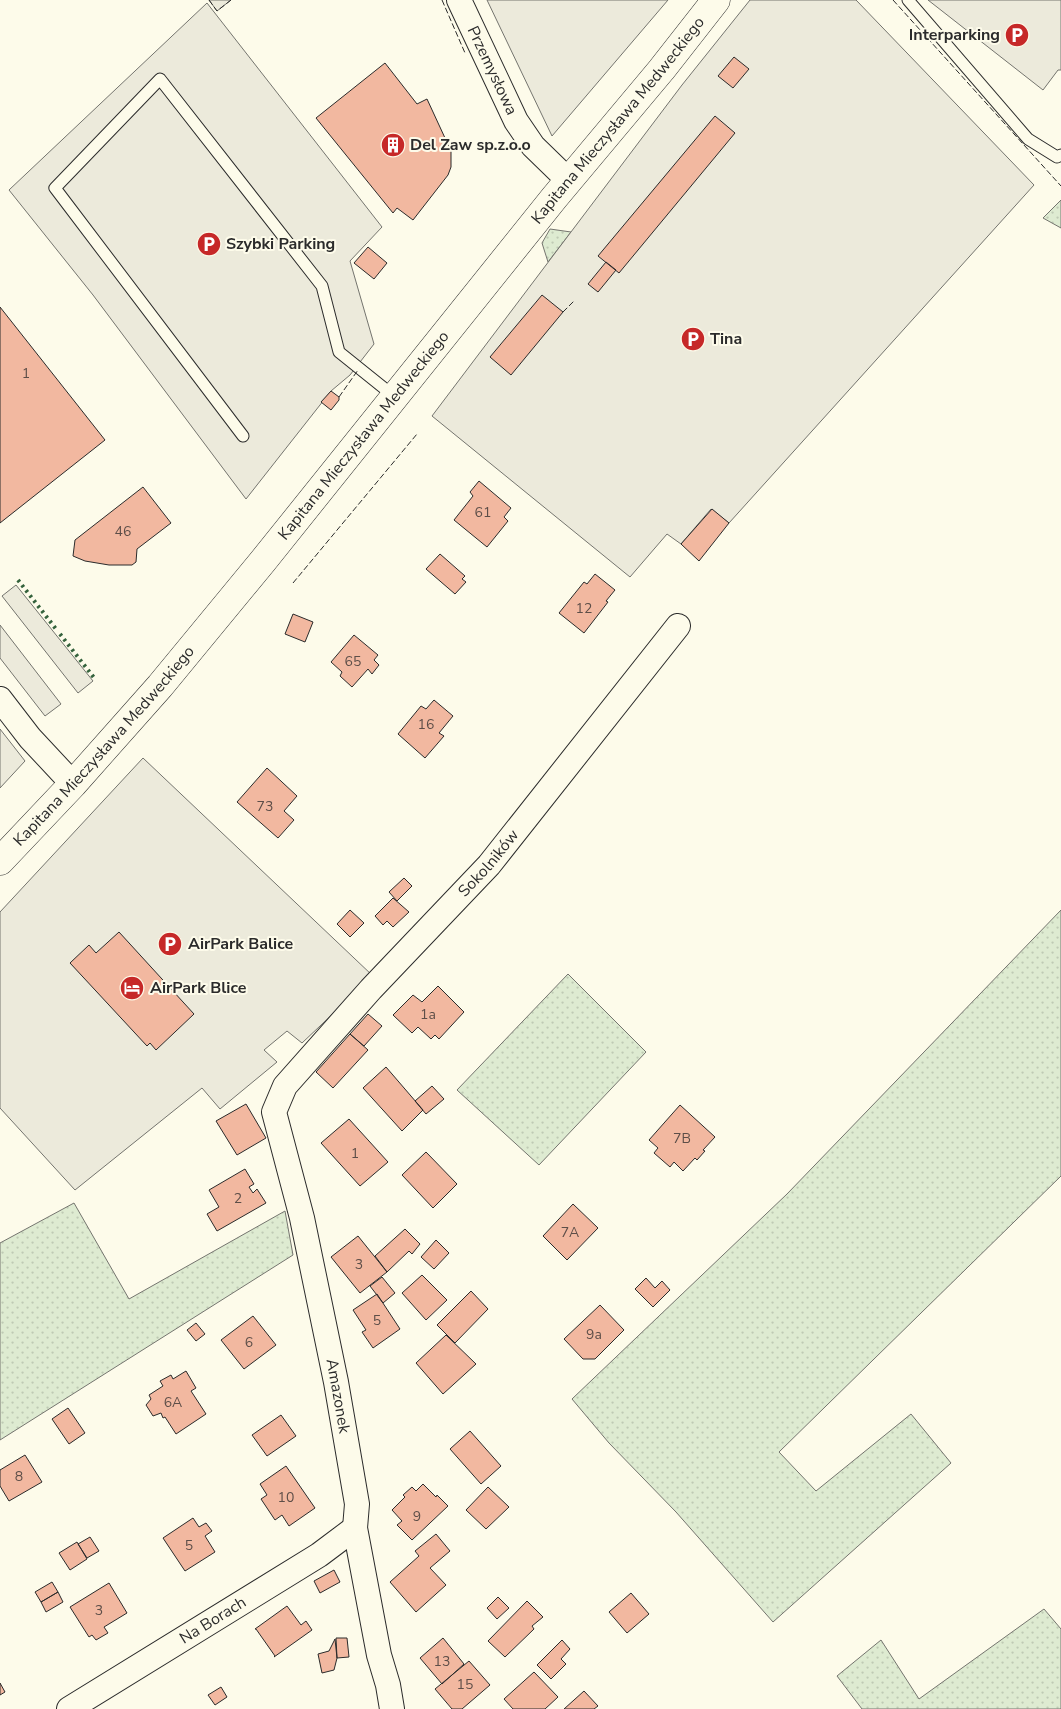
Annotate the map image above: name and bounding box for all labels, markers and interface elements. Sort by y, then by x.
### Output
street label: Kapitana Mieczysława Medweckiego [526,12,710,229]
street label: Przemysłowa [462,22,523,119]
parking icon: Interparking [1004,22,1030,48]
place label: Interparking [909,24,1000,46]
building icon: Del Zaw sp.z.o.o [380,132,406,158]
place label: Del Zaw sp.z.o.o [410,134,531,156]
parking icon: Szybki Parking [196,231,222,257]
place label: Szybki Parking [226,233,335,255]
street label: Kapitana Mieczysława Medweckiego [273,326,454,545]
parking icon: Tina [680,326,706,352]
place label: Tina [710,328,742,350]
house number: 1 [22,364,30,383]
house number: 61 [475,503,491,522]
house number: 46 [115,522,131,541]
house number: 12 [576,599,592,618]
street label: Kapitana Mieczysława Medweckiego [8,641,200,851]
house number: 65 [345,652,361,671]
house number: 16 [418,715,434,734]
house number: 73 [257,797,273,816]
street label: Sokolników [453,824,524,902]
parking icon: AirPark Balice [157,931,183,957]
place label: AirPark Balice [188,933,294,955]
hotel icon: AirPark Blice [119,975,145,1001]
place label: AirPark Blice [150,977,247,999]
house number: 1a [420,1005,436,1024]
house number: 7B [673,1129,691,1148]
house number: 1 [351,1144,359,1163]
house number: 2 [234,1189,242,1208]
house number: 7A [561,1223,579,1242]
house number: 3 [355,1255,363,1274]
house number: 5 [373,1311,381,1330]
house number: 9a [586,1325,602,1344]
house number: 6 [245,1333,253,1352]
street label: Amazonek [321,1357,356,1436]
house number: 6A [164,1393,182,1412]
house number: 8 [15,1467,23,1486]
house number: 10 [278,1488,294,1507]
house number: 9 [413,1507,421,1526]
house number: 5 [185,1536,193,1555]
street label: Na Borach [175,1591,251,1649]
house number: 3 [95,1601,103,1620]
house number: 13 [434,1652,450,1671]
house number: 15 [457,1675,473,1694]

